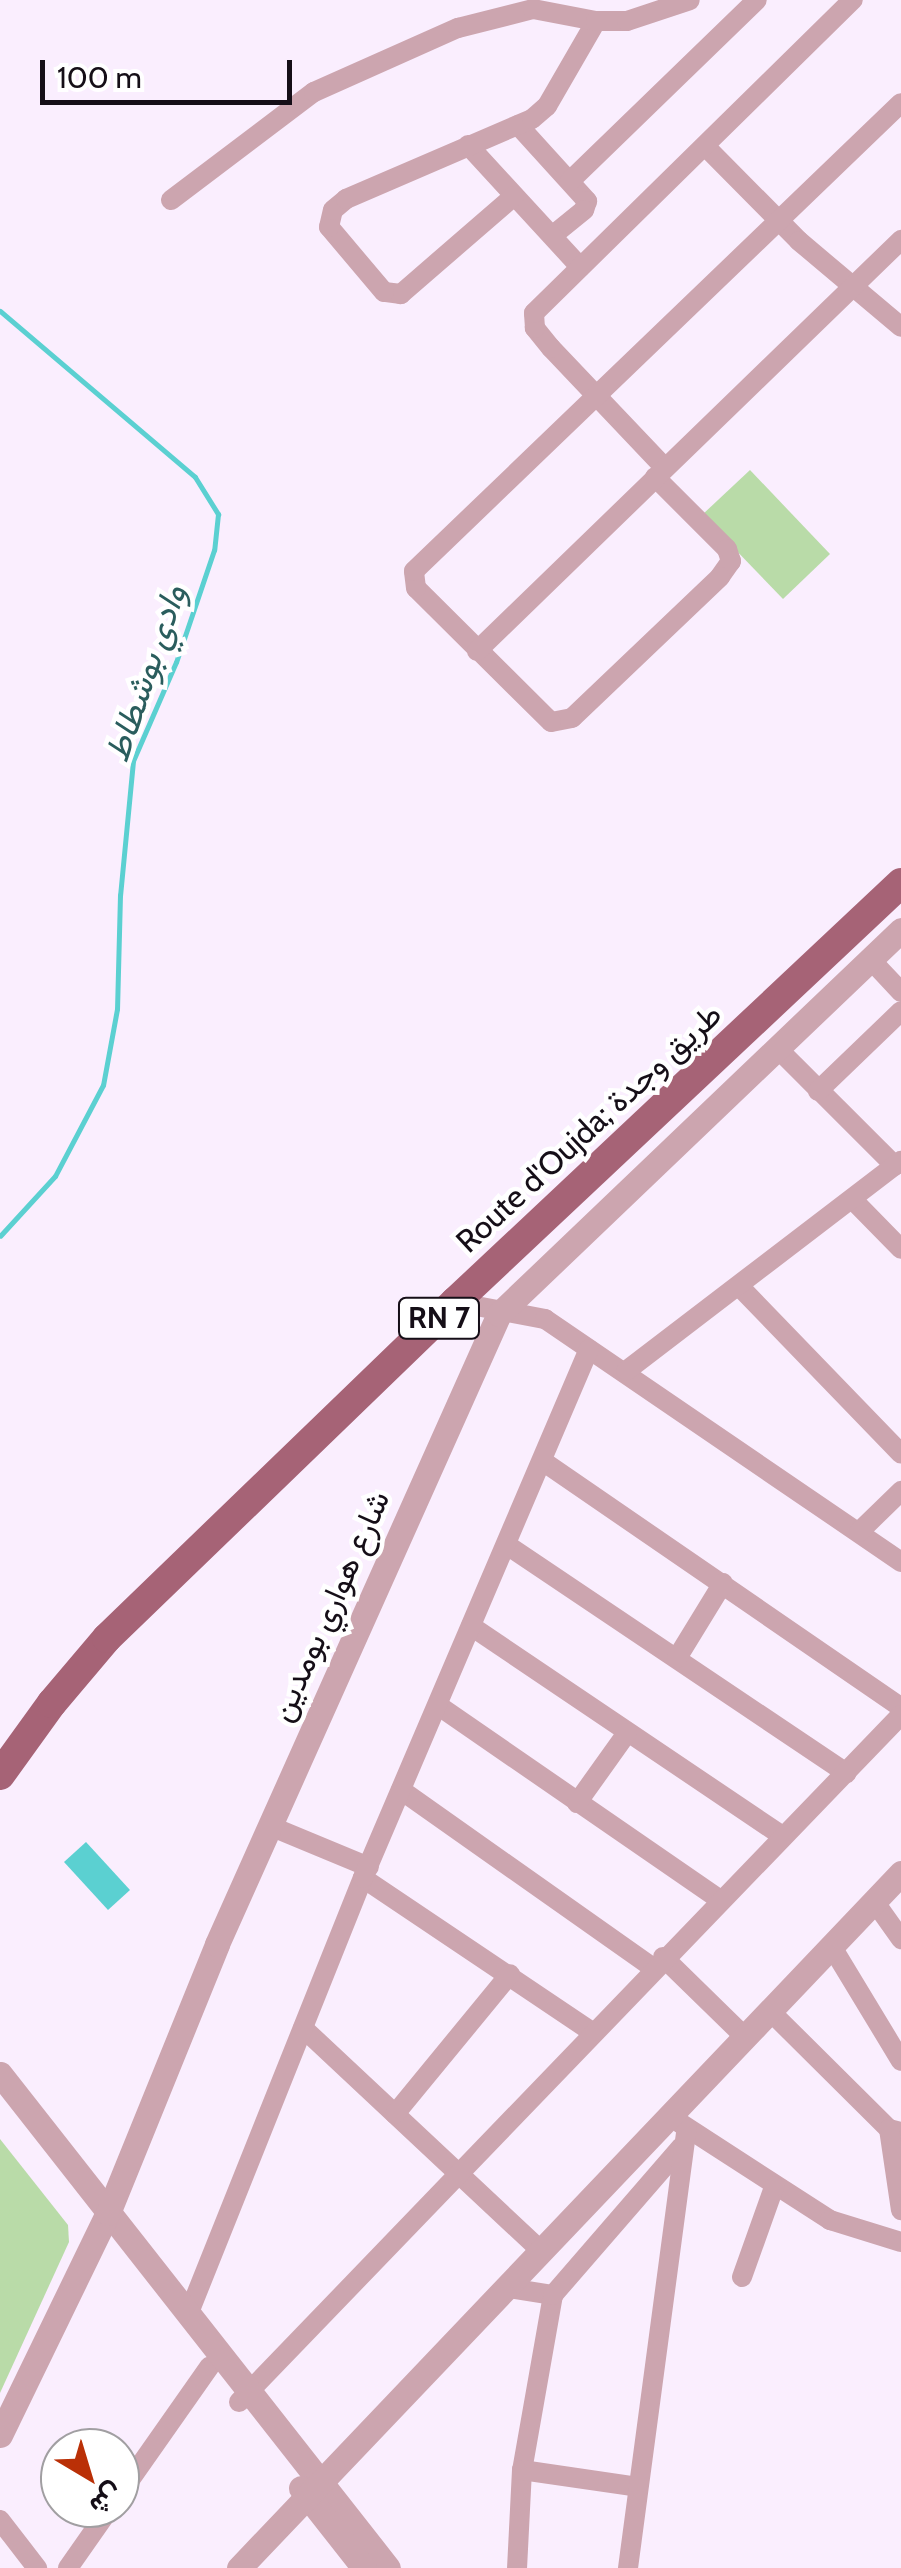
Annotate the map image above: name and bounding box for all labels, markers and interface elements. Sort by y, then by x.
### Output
scale bar [45,40,298,102]
text: 100 m [57,59,142,96]
water label: وادي بوشطاط [95,579,195,767]
street label: Route d'Oujda; طريق وجدة [448,995,730,1261]
road number: RN 7 [396,1293,482,1343]
street label: شارع هواري بومدين [262,1485,398,1727]
north arrow [40,2428,140,2528]
text: ش [84,2476,131,2524]

